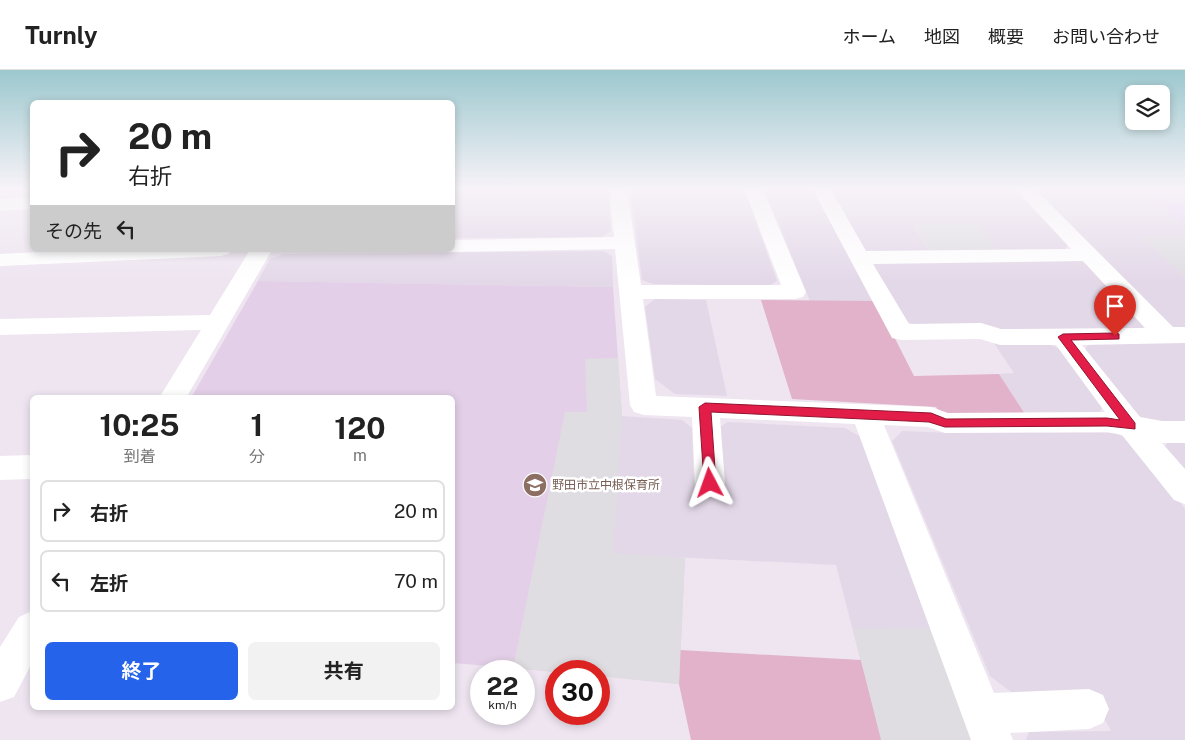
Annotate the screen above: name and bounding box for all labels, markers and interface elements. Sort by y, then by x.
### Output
text: Turnly [25,21,98,49]
text: ホーム [843,26,896,47]
text: 地図 [924,26,960,47]
text: 概要 [988,26,1024,47]
text: お問い合わせ [1052,26,1160,47]
map controls [1125,85,1170,130]
button: layers [1125,85,1170,130]
text: 20 m [128,116,212,157]
icon: right [45,120,110,185]
text: 右折 [128,163,172,189]
icon: left [112,215,140,243]
text: その先 [45,220,102,242]
pin [1094,285,1136,336]
icon: arrive [1101,292,1129,320]
text: 10:25 [99,407,180,443]
text: 1 [251,407,263,443]
text: 120 [334,410,386,446]
text: m [353,446,367,465]
text: 到着 [123,447,155,466]
text: 分 [249,447,265,466]
position arrow [683,456,735,508]
school or university icon: 野田市立中根保育所 [522,472,548,498]
place label: 野田市立中根保育所 [552,478,660,492]
icon: right [47,497,75,525]
text: 20 m [394,500,438,522]
text: 右折 [90,502,128,524]
icon: left [47,567,75,595]
text: 70 m [394,570,438,592]
text: 左折 [90,572,128,594]
button: 終了 [45,642,238,700]
button: 共有 [248,642,440,700]
speed limit sign: 30 [545,660,610,725]
text: 22 [487,671,518,701]
text: km/h [488,698,517,712]

